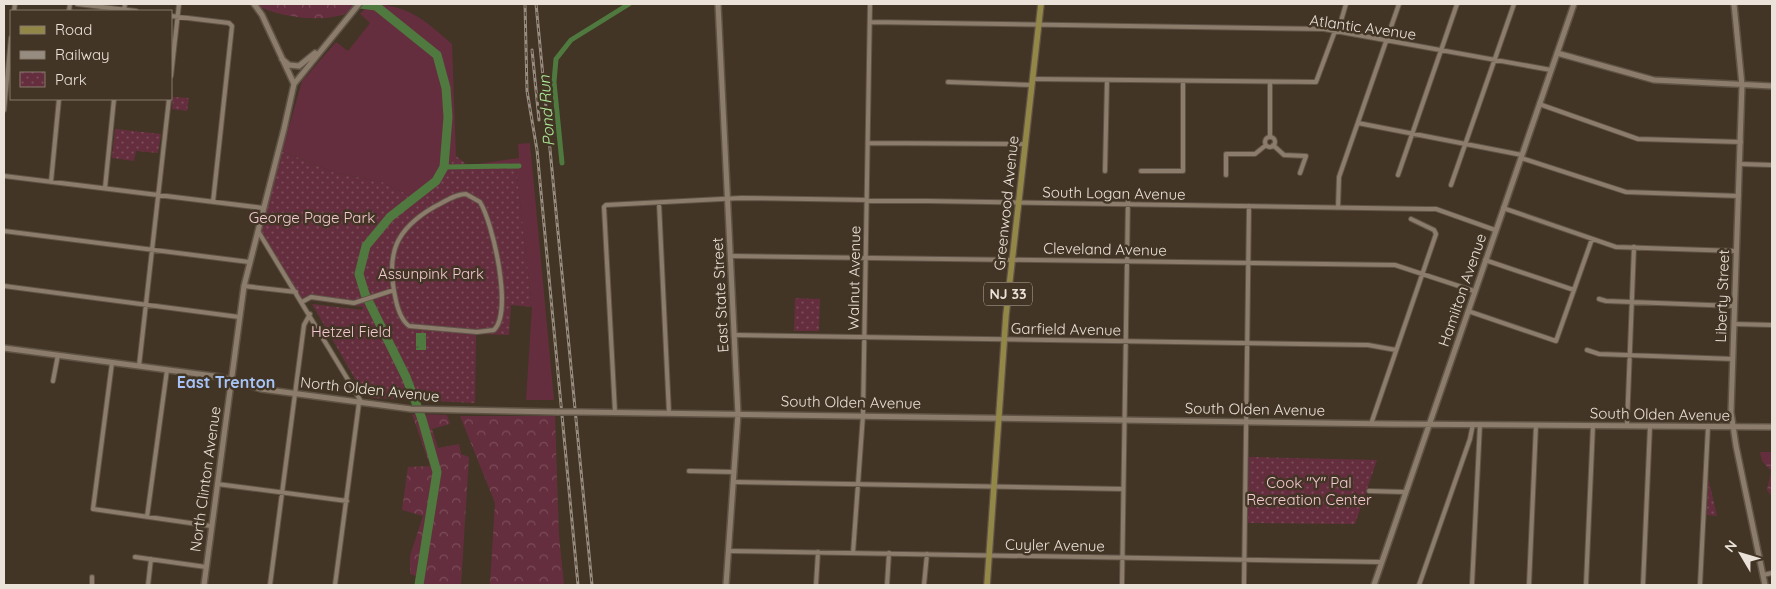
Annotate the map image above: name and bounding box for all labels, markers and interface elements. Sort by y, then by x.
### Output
legend [10,10,172,100]
street label: Atlantic Avenue [1309,10,1417,44]
text: Road [55,20,92,39]
text: Railway [55,45,110,64]
text: Park [55,70,87,89]
water label: Pond Run [533,74,558,147]
street label: Greenwood Avenue [989,135,1023,271]
street label: South Logan Avenue [1042,182,1186,204]
park label: George Page Park [249,208,375,227]
street label: Walnut Avenue [844,226,864,330]
street label: Hamilton Avenue [1434,231,1490,349]
street label: East State Street [708,237,732,353]
street label: Cleveland Avenue [1043,238,1167,260]
street label: Liberty Street [1711,249,1733,343]
park label: Assunpink Park [378,264,484,283]
road number: NJ 33 [984,282,1032,306]
street label: Garfield Avenue [1011,319,1121,339]
park label: Hetzel Field [311,322,391,341]
district label: East Trenton [177,372,275,392]
street label: North Olden Avenue [299,372,441,406]
street label: South Olden Avenue [781,391,921,413]
street label: South Olden Avenue [1185,398,1325,420]
street label: South Olden Avenue [1590,403,1730,425]
street label: North Clinton Avenue [185,405,225,553]
park label: Cook "Y" Pal Recreation Center [1246,473,1372,509]
north arrow [1716,529,1766,579]
street label: Cuyler Avenue [1005,535,1105,555]
text: N [1720,536,1741,556]

